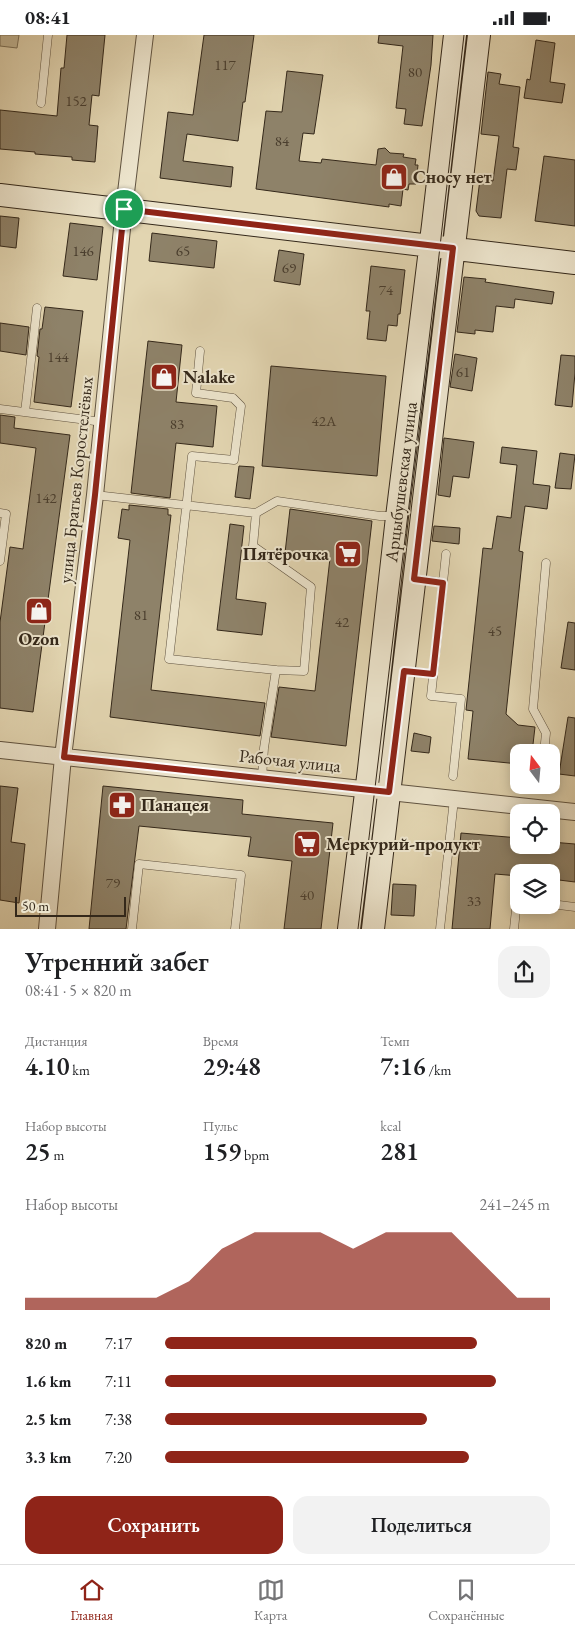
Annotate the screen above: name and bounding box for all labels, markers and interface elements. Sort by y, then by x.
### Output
text: 08:41 [25,5,71,30]
house number: 117 [214,55,237,74]
house number: 80 [408,62,422,81]
house number: 152 [65,91,88,110]
house number: 84 [275,131,290,150]
shop icon: Сносу нет [379,162,409,192]
place label: Сносу нет [413,165,492,188]
pin [103,188,145,230]
icon: arrive [110,195,138,223]
house number: 146 [72,241,94,260]
house number: 65 [176,241,190,260]
house number: 69 [282,258,296,277]
house number: 74 [379,280,394,299]
house number: 144 [47,347,70,366]
shop icon: Nalake [149,362,179,392]
house number: 61 [456,362,470,381]
place label: Nalake [183,365,236,388]
street label: улица Братьев Коростелёвых [53,375,98,584]
street label: Арцыбушевская улица [379,400,422,564]
house number: 42А [312,411,337,430]
house number: 83 [170,414,184,433]
house number: 142 [35,488,58,507]
supermarket icon: Пятёрочка [333,539,363,569]
place label: Пятёрочка [243,542,329,565]
shop icon: Ozon [24,596,54,626]
house number: 81 [134,605,148,624]
house number: 42 [335,612,350,631]
house number: 45 [488,621,502,640]
place label: Ozon [19,627,59,650]
street label: Рабочая улица [238,744,343,777]
north arrow [510,744,560,794]
map controls [510,744,560,914]
pharmacy icon: Панацея [107,790,137,820]
place label: Панацея [141,793,209,816]
button: locate [510,804,560,854]
supermarket icon: Меркурий-продукт [292,829,322,859]
place label: Меркурий-продукт [326,832,480,855]
button: layers [510,864,560,914]
house number: 79 [106,873,120,892]
house number: 40 [300,885,314,904]
house number: 33 [467,891,481,910]
scale bar [15,894,126,917]
text: 50 m [22,897,49,915]
text: Утренний забег [25,943,209,979]
button: share [498,946,550,998]
text: 08:41 · 5 × 820 m [25,980,132,1001]
text: Дистанция [25,1032,87,1050]
text: Время [203,1032,239,1050]
text: Темп [380,1032,410,1050]
text: 4.10 [25,1050,70,1082]
text: 29:48 [203,1050,261,1082]
text: 7:16 [380,1050,426,1082]
text: km [70,1061,90,1079]
text: /km [426,1061,451,1079]
text: Набор высоты [25,1117,106,1135]
text: Пульс [203,1117,238,1135]
text: kcal [380,1117,401,1135]
text: 25 [25,1135,51,1167]
text: 159 [203,1135,241,1167]
text: 281 [380,1135,419,1167]
text: m [51,1146,64,1164]
text: bpm [241,1146,269,1164]
text: Набор высоты [25,1194,118,1215]
text: 241–245 m [479,1194,550,1215]
text: 820 m [25,1333,67,1354]
text: 7:17 [105,1333,132,1354]
text: 1.6 km [25,1371,71,1392]
text: 7:11 [105,1371,132,1392]
text: 2.5 km [25,1409,71,1430]
text: 7:38 [105,1409,132,1430]
text: 3.3 km [25,1447,71,1468]
text: 7:20 [105,1447,132,1468]
button: Сохранить [25,1496,283,1554]
button: Поделиться [293,1496,550,1554]
tab: Главная [70,1576,113,1624]
tab: Карта [254,1576,287,1624]
tab: Сохранённые [428,1576,505,1624]

